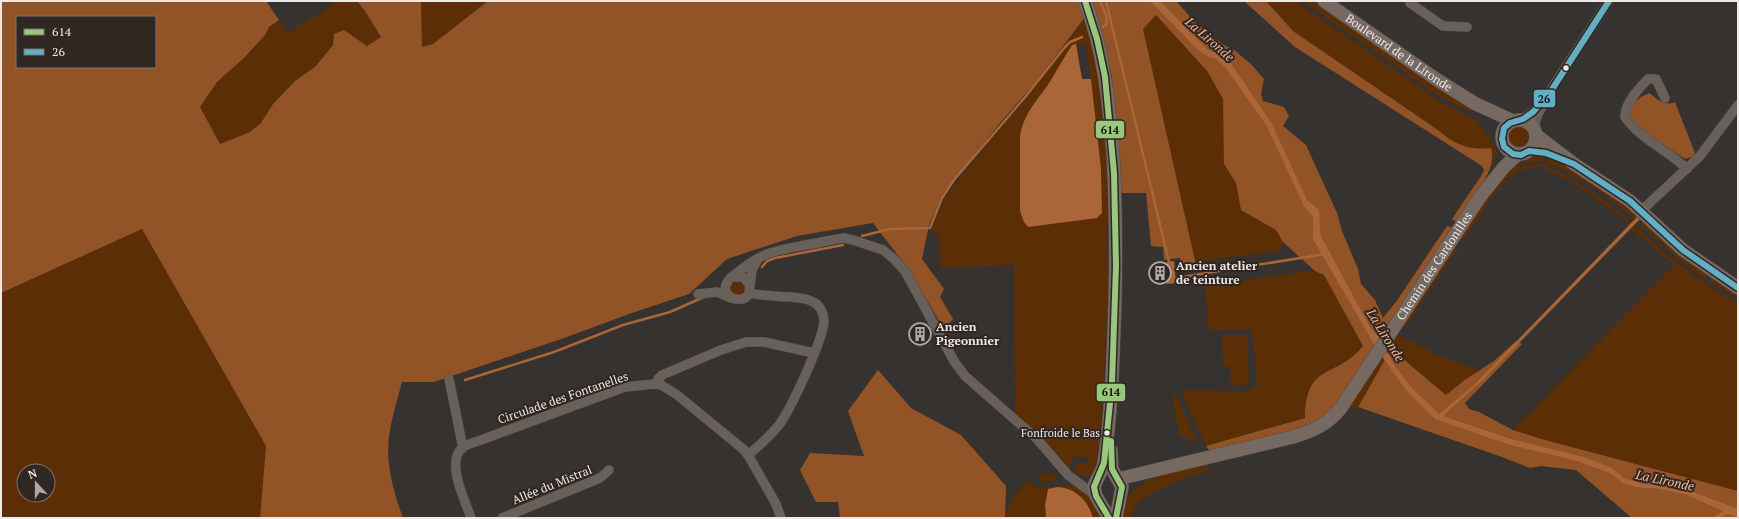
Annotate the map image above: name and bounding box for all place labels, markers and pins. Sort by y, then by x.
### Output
unlabelled marker [1561,63,1571,73]
place label: Ancien atelier de teinture [1176,258,1258,287]
building icon: Ancien atelier de teinture [1147,260,1173,286]
place label: Ancien Pigeonnier [936,319,1000,348]
building icon: Ancien Pigeonnier [907,321,933,347]
place label: Fonfroide le Bas [1021,426,1100,440]
marker: Fonfroide le Bas [1102,428,1112,438]

